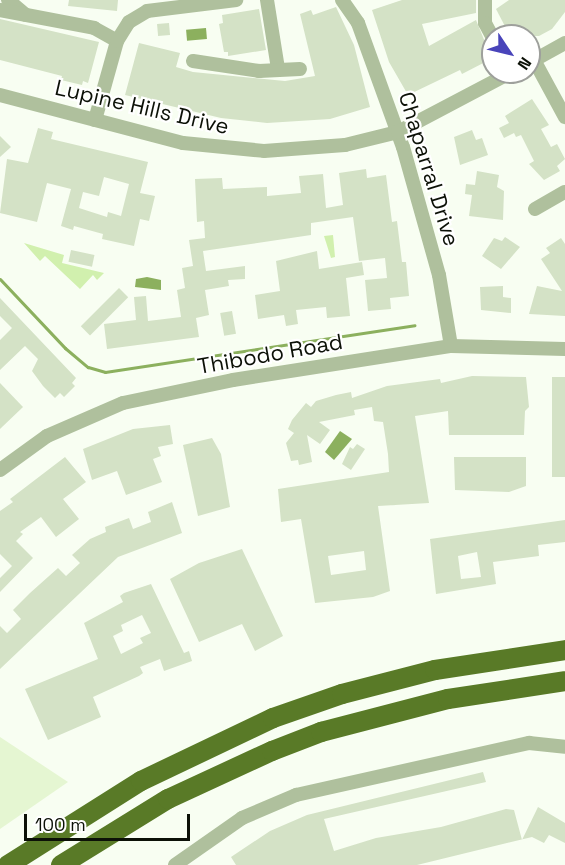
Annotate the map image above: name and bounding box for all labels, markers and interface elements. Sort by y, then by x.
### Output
north arrow [481,24,541,84]
text: N [513,53,536,74]
street label: Lupine Hills Drive [52,74,232,140]
street label: Chaparral Drive [393,89,465,249]
street label: Thibodo Road [195,328,345,380]
scale bar [27,802,194,840]
text: 100 m [35,813,86,836]

